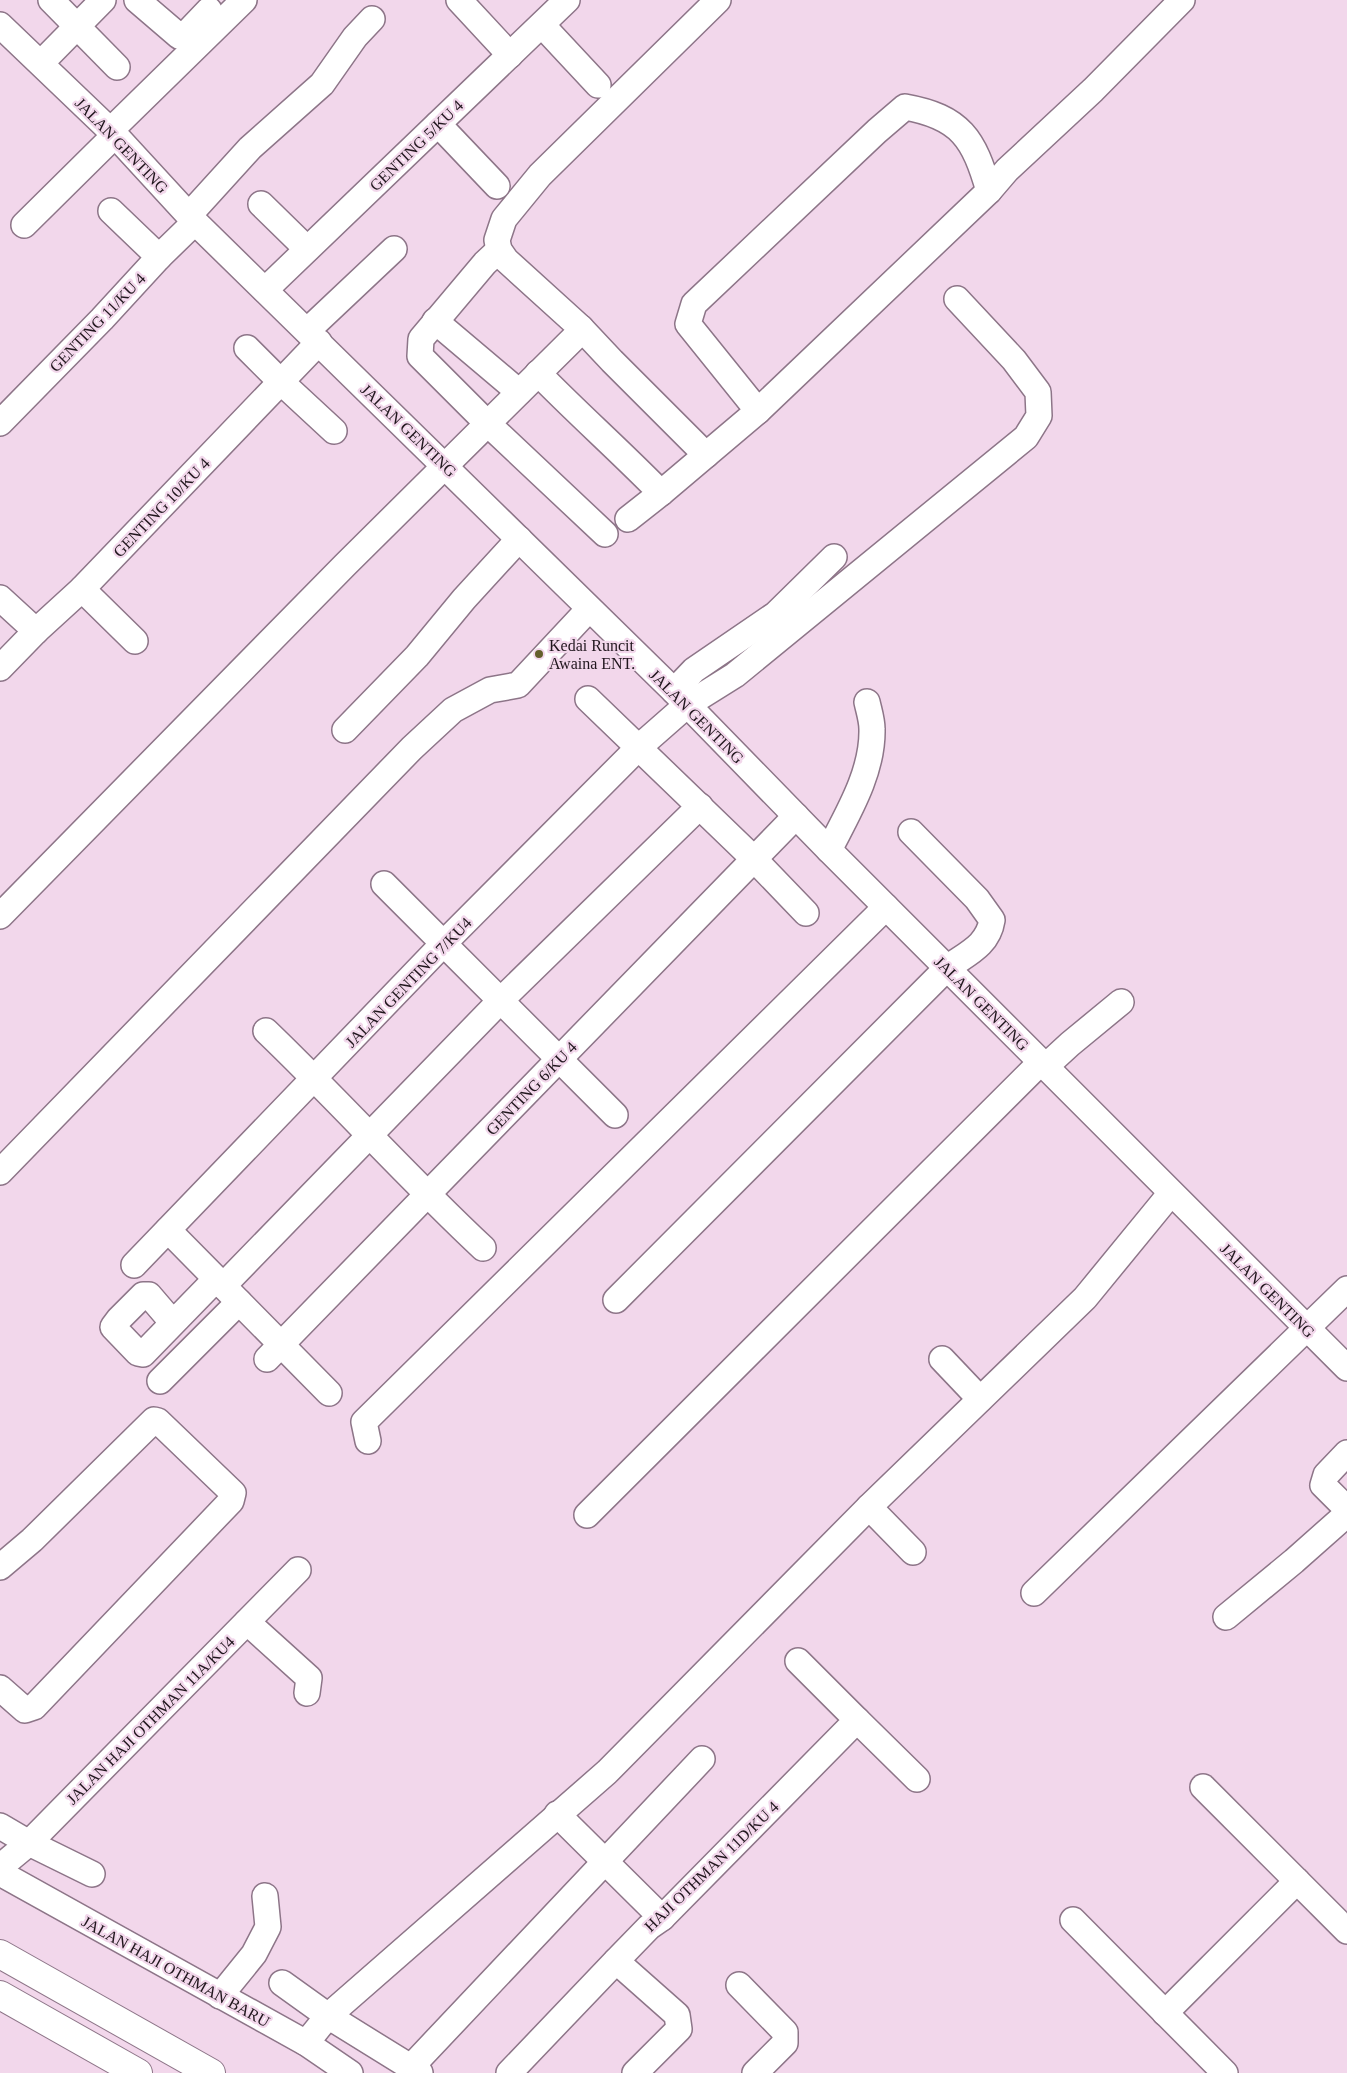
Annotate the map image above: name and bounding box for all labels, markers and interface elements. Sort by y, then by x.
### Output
street label: JALAN GENTING [72,94,172,197]
street label: GENTING 5/KU 4 [366,97,466,194]
street label: GENTING 11/KU 4 [46,270,149,375]
street label: JALAN GENTING [358,381,460,480]
street label: GENTING 10/KU 4 [110,454,213,560]
place label: Kedai Runcit Awaina ENT. [549,637,635,672]
marker: Kedai Runcit Awaina ENT. [533,648,545,660]
street label: JALAN GENTING [646,666,747,767]
street label: JALAN GENTING 7/KU4 [342,914,475,1051]
street label: JALAN GENTING [931,953,1032,1054]
street label: GENTING 6/KU 4 [483,1038,580,1138]
street label: JALAN GENTING [1217,1240,1318,1341]
street label: JALAN HAJI OTHMAN 11A/KU4 [63,1633,238,1808]
street label: HAJI OTHMAN 11D/KU 4 [641,1798,782,1935]
street label: JALAN HAJI OTHMAN BARU [79,1913,273,2030]

